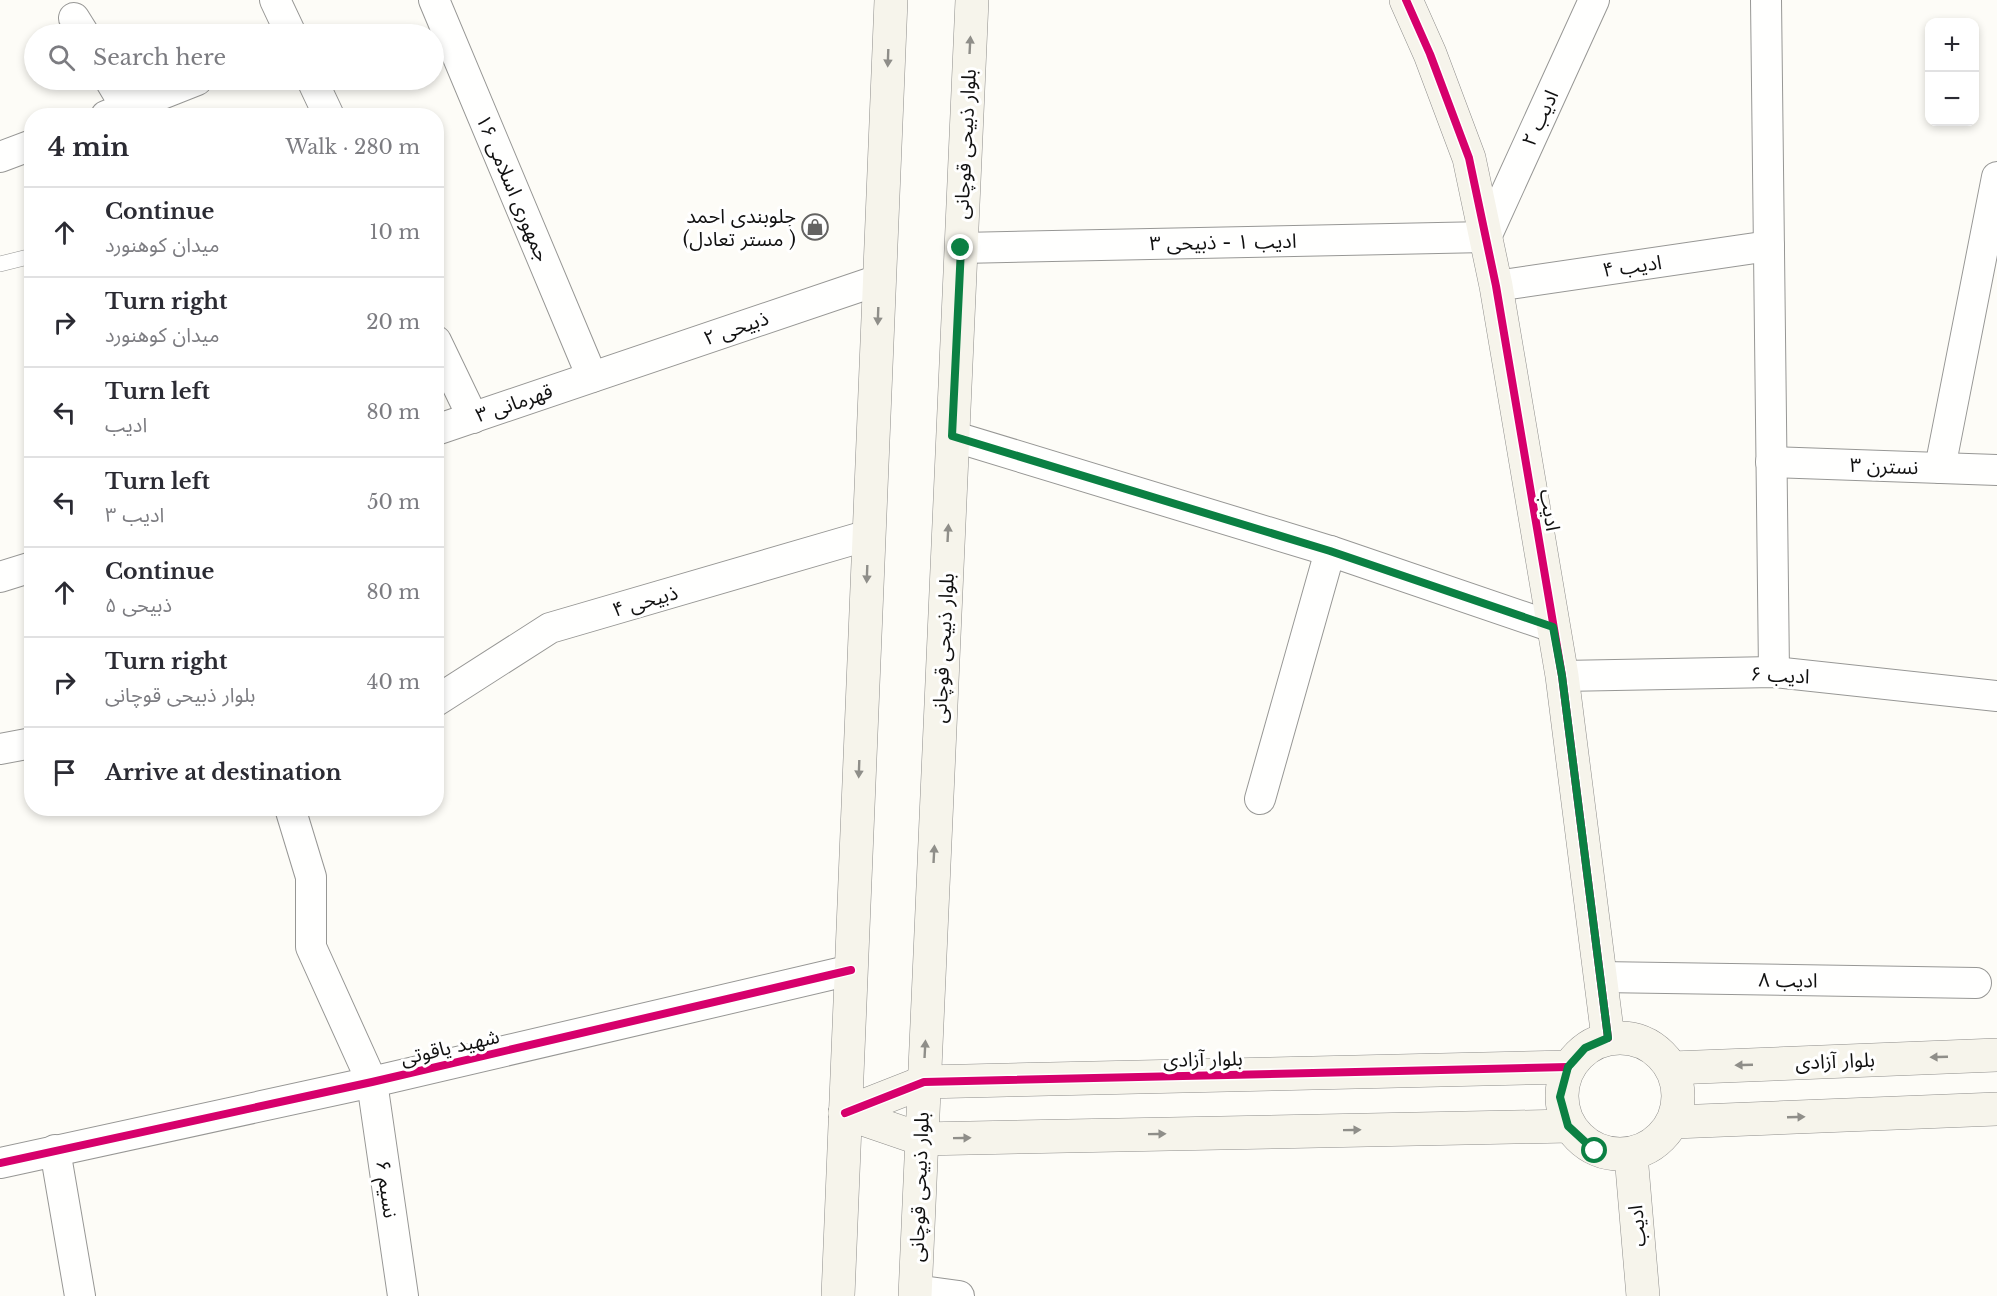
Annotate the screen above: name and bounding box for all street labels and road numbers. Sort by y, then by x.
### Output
street label: بلوار ذبیحی قوچانی [949,68,982,220]
street label: ادیب ۲ [1517,86,1563,150]
street label: جمهوری اسلامی ۱۶ [471,111,555,265]
street label: ادیب ۱ - ذبیحی ۳ [1149,229,1297,255]
street label: ادیب ۴ [1601,250,1663,282]
street label: ذبیحی ۲ [700,306,772,350]
street label: قهرمانی ۳ [472,379,556,427]
street label: نسترن ۳ [1849,453,1919,479]
street label: ادیب [1535,487,1565,533]
street label: بلوار ذبیحی قوچانی [927,572,960,724]
street label: ذبیحی ۴ [609,580,681,622]
street label: ادیب ۶ [1750,661,1810,689]
street label: ادیب ۸ [1758,967,1818,993]
street label: شهید یاقوتی [398,1024,502,1070]
street label: بلوار آزادی [1163,1046,1243,1072]
street label: بلوار آزادی [1795,1048,1875,1074]
street label: بلوار ذبیحی قوچانی [904,1111,935,1263]
street label: نسیم ۶ [368,1158,403,1220]
street label: ادیب [1623,1204,1651,1248]

